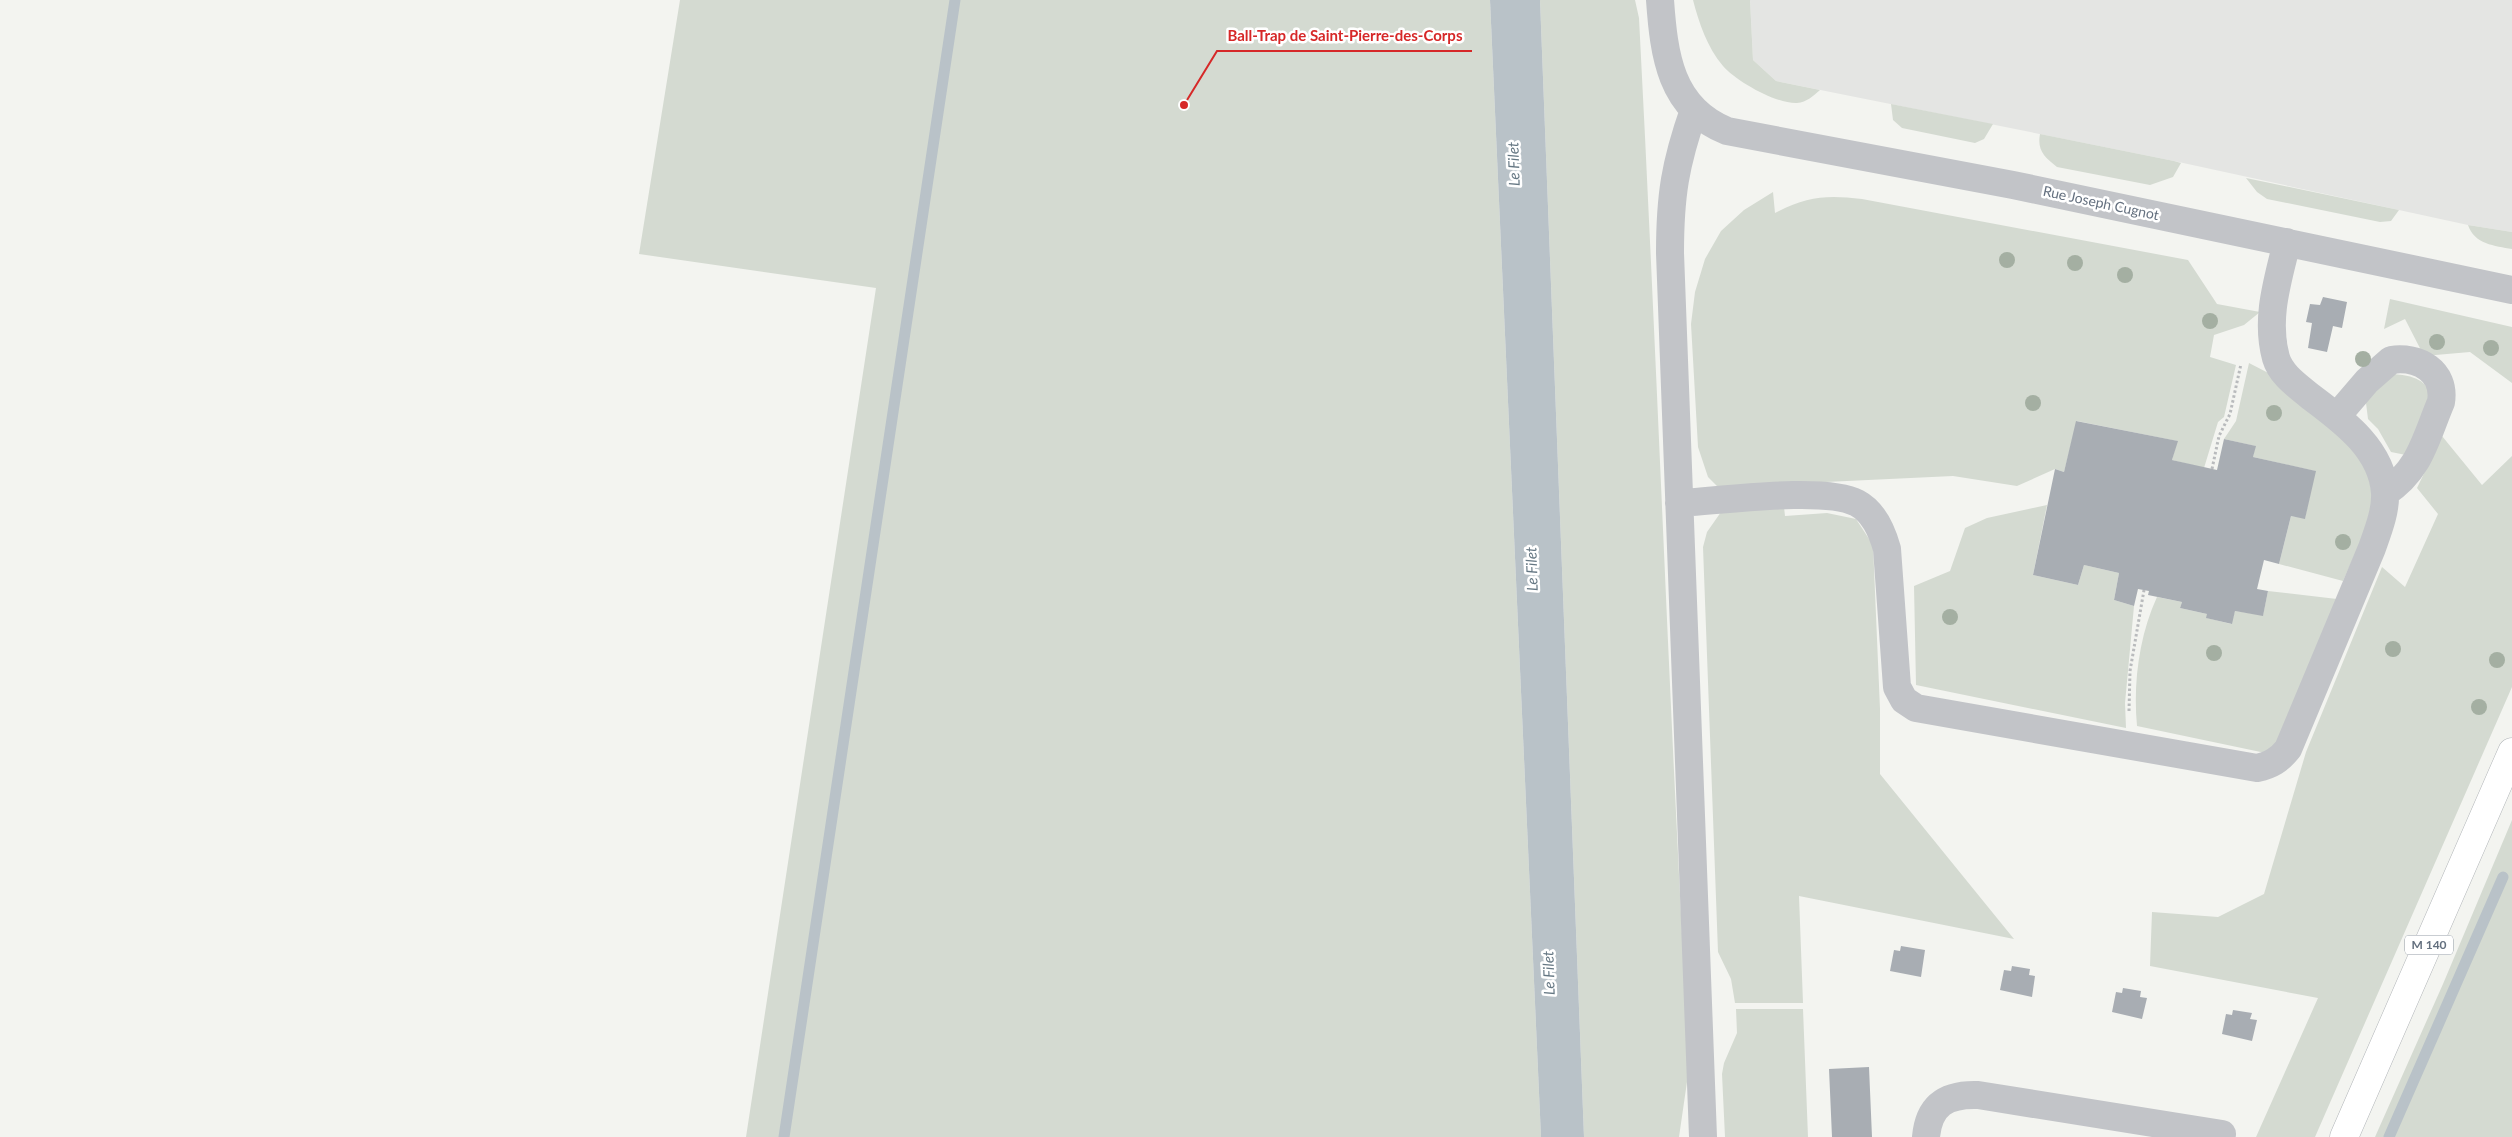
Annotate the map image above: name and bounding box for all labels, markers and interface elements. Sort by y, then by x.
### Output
callout: Ball-Trap de Saint-Pierre-des-Corps [1217,21,1472,51]
text: Ball-Trap de Saint-Pierre-des-Corps [1228,26,1463,44]
water label: Le Filet [1503,141,1523,187]
street label: Rue Joseph Cugnot [2042,182,2161,223]
water label: Le Filet [1521,546,1541,592]
road number: M 140 [2405,936,2453,954]
water label: Le Filet [1538,950,1558,996]

